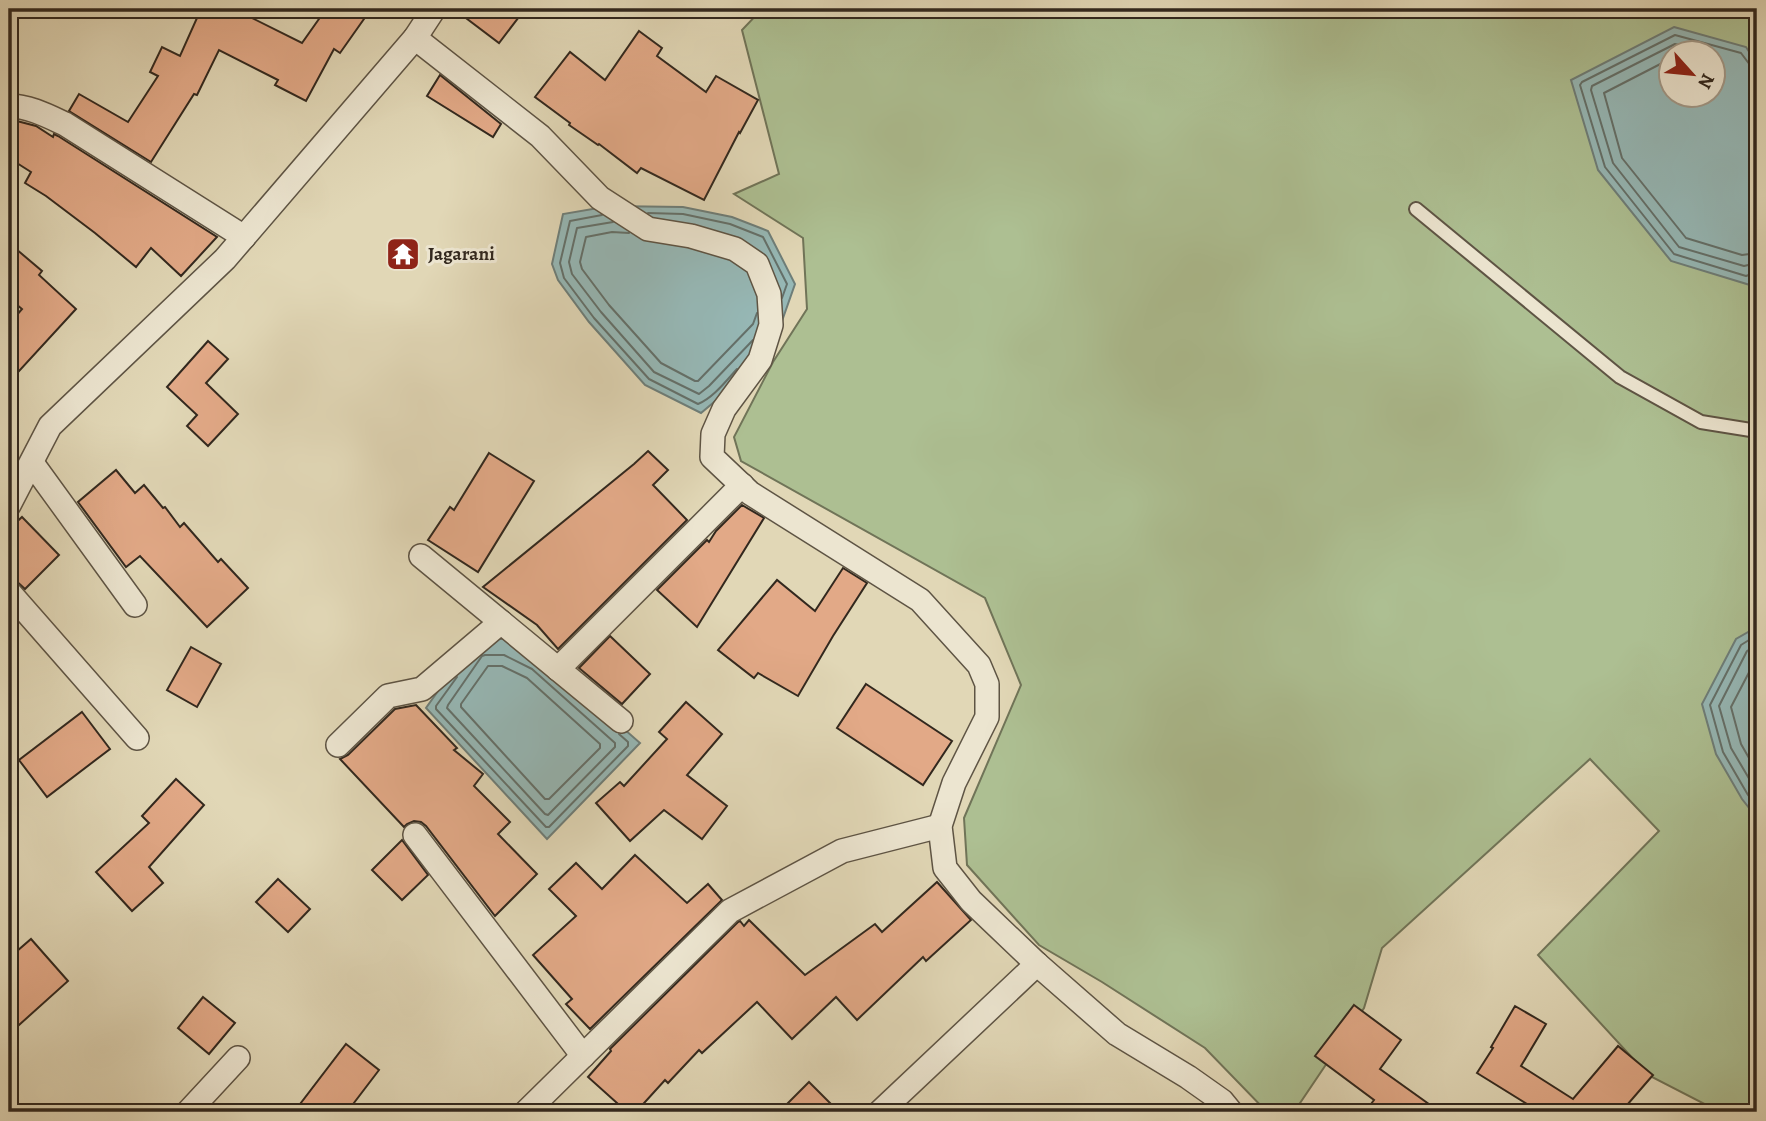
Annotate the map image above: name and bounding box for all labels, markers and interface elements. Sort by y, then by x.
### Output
north arrow [1658,38,1728,108]
text: N [1691,69,1721,93]
temple icon: Jagarani [384,235,422,273]
place label: Jagarani [428,241,495,267]

